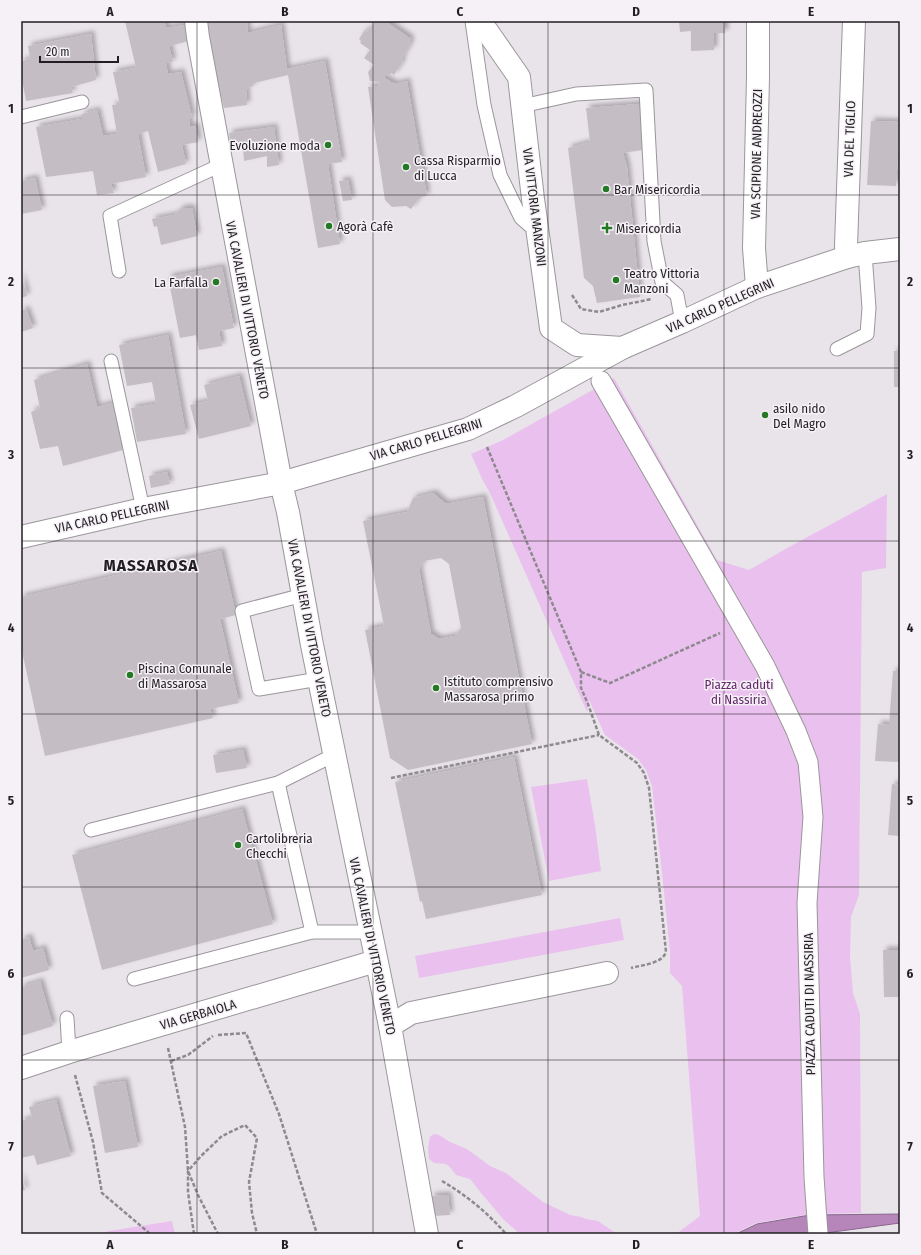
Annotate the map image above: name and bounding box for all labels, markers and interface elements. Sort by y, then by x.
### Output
text: A [105,4,114,19]
text: B [281,4,289,19]
text: C [457,4,464,19]
text: D [632,4,640,19]
text: E [808,4,814,19]
scale bar [40,38,118,64]
text: 20 m [46,45,70,59]
street label: VIA SCIPIONE ANDREOZZI [748,89,765,219]
street label: VIA DEL TIGLIO [841,100,858,178]
text: 1 [8,101,14,116]
text: 1 [907,101,913,116]
place label: Evoluzione moda [230,138,320,153]
marker: Evoluzione moda [323,140,333,150]
street label: VIA VITTORIA MANZONI [520,147,549,267]
place label: Cassa Risparmio di Lucca [414,153,501,183]
marker: Cassa Risparmio di Lucca [401,162,411,172]
place label: Bar Misericordia [614,182,700,197]
marker: Bar Misericordia [601,184,611,194]
place label: Agorà Cafè [337,219,393,234]
street label: VIA CAVALIERI DI VITTORIO VENETO [223,220,272,400]
marker: Agorà Cafè [324,221,334,231]
place label: Misericordia [616,221,681,236]
marker: Misericordia [601,222,613,234]
place label: Teatro Vittoria Manzoni [624,266,700,296]
text: 2 [7,274,14,289]
text: 2 [906,274,913,289]
place label: La Farfalla [154,275,208,290]
marker: Teatro Vittoria Manzoni [611,275,621,285]
street label: VIA CARLO PELLEGRINI [664,275,776,336]
marker: La Farfalla [211,277,221,287]
place label: asilo nido Del Magro [773,401,826,431]
marker: asilo nido Del Magro [760,410,770,420]
street label: VIA CARLO PELLEGRINI [368,415,484,464]
text: 3 [7,447,14,462]
text: 3 [906,447,913,462]
street label: VIA CARLO PELLEGRINI [54,497,171,536]
street label: VIA CAVALIERI DI VITTORIO VENETO [285,538,334,718]
district label: MASSAROSA [103,555,199,576]
text: 4 [8,620,15,635]
text: 4 [907,620,914,635]
place label: Piscina Comunale di Massarosa [138,661,232,691]
marker: Piscina Comunale di Massarosa [125,670,135,680]
place label: Istituto comprensivo Massarosa primo [444,674,554,704]
park label: Piazza caduti di Nassiria [704,677,774,707]
marker: Istituto comprensivo Massarosa primo [431,683,441,693]
text: 5 [8,793,14,808]
text: 5 [907,793,913,808]
place label: Cartolibreria Checchi [246,831,313,861]
marker: Cartolibreria Checchi [233,840,243,850]
street label: VIA CAVALIERI DI VITTORIO VENETO [346,856,399,1036]
street label: PIAZZA CADUTI DI NASSIRIA [801,932,818,1075]
text: 6 [8,966,15,981]
text: 6 [907,966,914,981]
street label: VIA GERBAIOLA [158,996,238,1033]
text: 7 [8,1139,14,1154]
text: 7 [907,1139,913,1154]
text: A [105,1237,114,1252]
text: B [281,1237,289,1252]
text: C [457,1237,464,1252]
text: D [632,1237,640,1252]
text: E [808,1237,814,1252]

